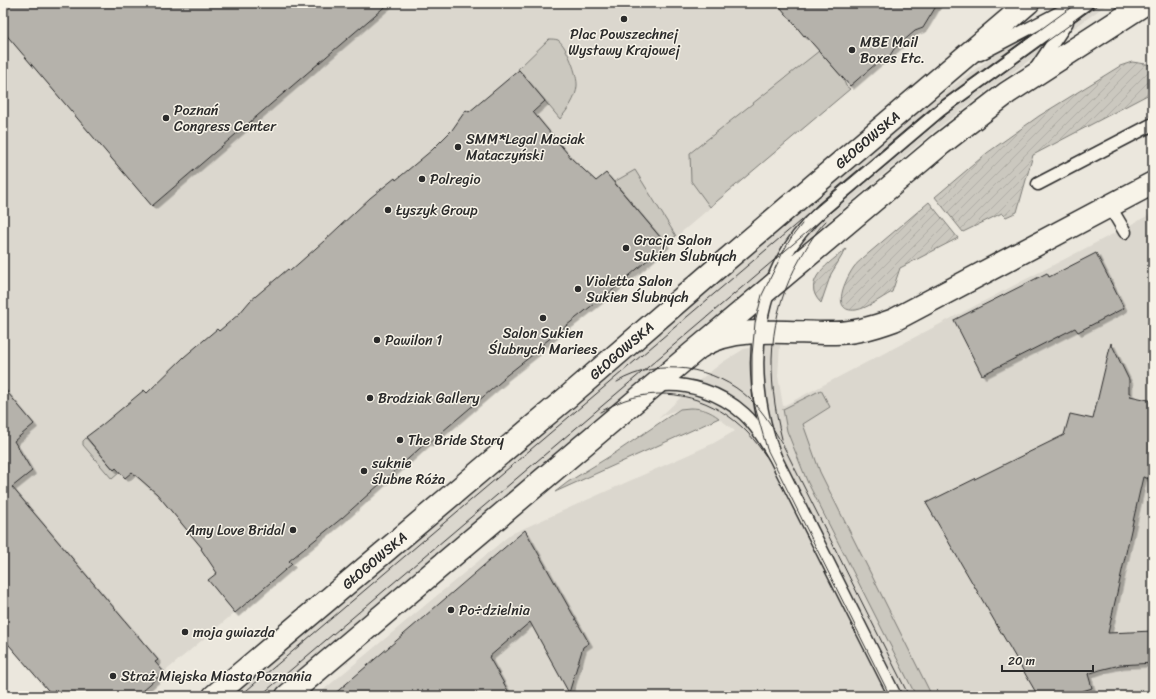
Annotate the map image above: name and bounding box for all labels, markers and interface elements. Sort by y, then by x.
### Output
marker: Plac Powszechnej Wystawy Krajowej [619,14,629,24]
place label: Plac Powszechnej Wystawy Krajowej [568,22,681,63]
place label: MBE Mail Boxes Etc. [860,30,925,71]
marker: MBE Mail Boxes Etc. [847,45,857,55]
place label: Poznań Congress Center [174,98,277,139]
street label: GŁOGOWSKA [829,104,906,175]
marker: Poznań Congress Center [161,113,171,123]
place label: SMM*Legal Maciak Mataczyński [466,127,586,168]
marker: SMM*Legal Maciak Mataczyński [453,142,463,152]
place label: Polregio [430,167,481,192]
marker: Polregio [417,174,427,184]
place label: Łyszyk Group [396,198,478,223]
marker: Łyszyk Group [383,205,393,215]
place label: Gracja Salon Sukien Ślubnych [634,228,737,269]
marker: Gracja Salon Sukien Ślubnych [621,243,631,253]
place label: Violetta Salon Sukien Ślubnych [586,269,689,310]
marker: Violetta Salon Sukien Ślubnych [573,284,583,294]
marker: Salon Sukien Ślubnych Mariees [538,313,548,323]
street label: GŁOGOWSKA [583,315,660,386]
place label: Salon Sukien Ślubnych Mariees [488,321,598,362]
place label: Pawilon 1 [385,328,442,353]
marker: Pawilon 1 [372,335,382,345]
place label: Brodziak Gallery [378,386,480,411]
marker: Brodziak Gallery [365,393,375,403]
place label: The Bride Story [408,428,505,453]
marker: The Bride Story [395,435,405,445]
place label: suknie ślubne Róża [371,451,445,492]
marker: suknie ślubne Róża [359,466,369,476]
place label: Amy Love Bridal [185,518,286,543]
marker: Amy Love Bridal [288,525,298,535]
street label: GŁOGOWSKA [336,525,413,596]
place label: Po÷dzielnia [459,598,531,623]
marker: Po÷dzielnia [446,605,456,615]
place label: moja gwiazda [193,620,276,645]
marker: moja gwiazda [180,627,190,637]
scale bar [1002,647,1093,673]
text: 20 m [1008,650,1035,672]
place label: Straż Miejska Miasta Poznania [121,664,312,689]
marker: Straż Miejska Miasta Poznania [108,671,118,681]

